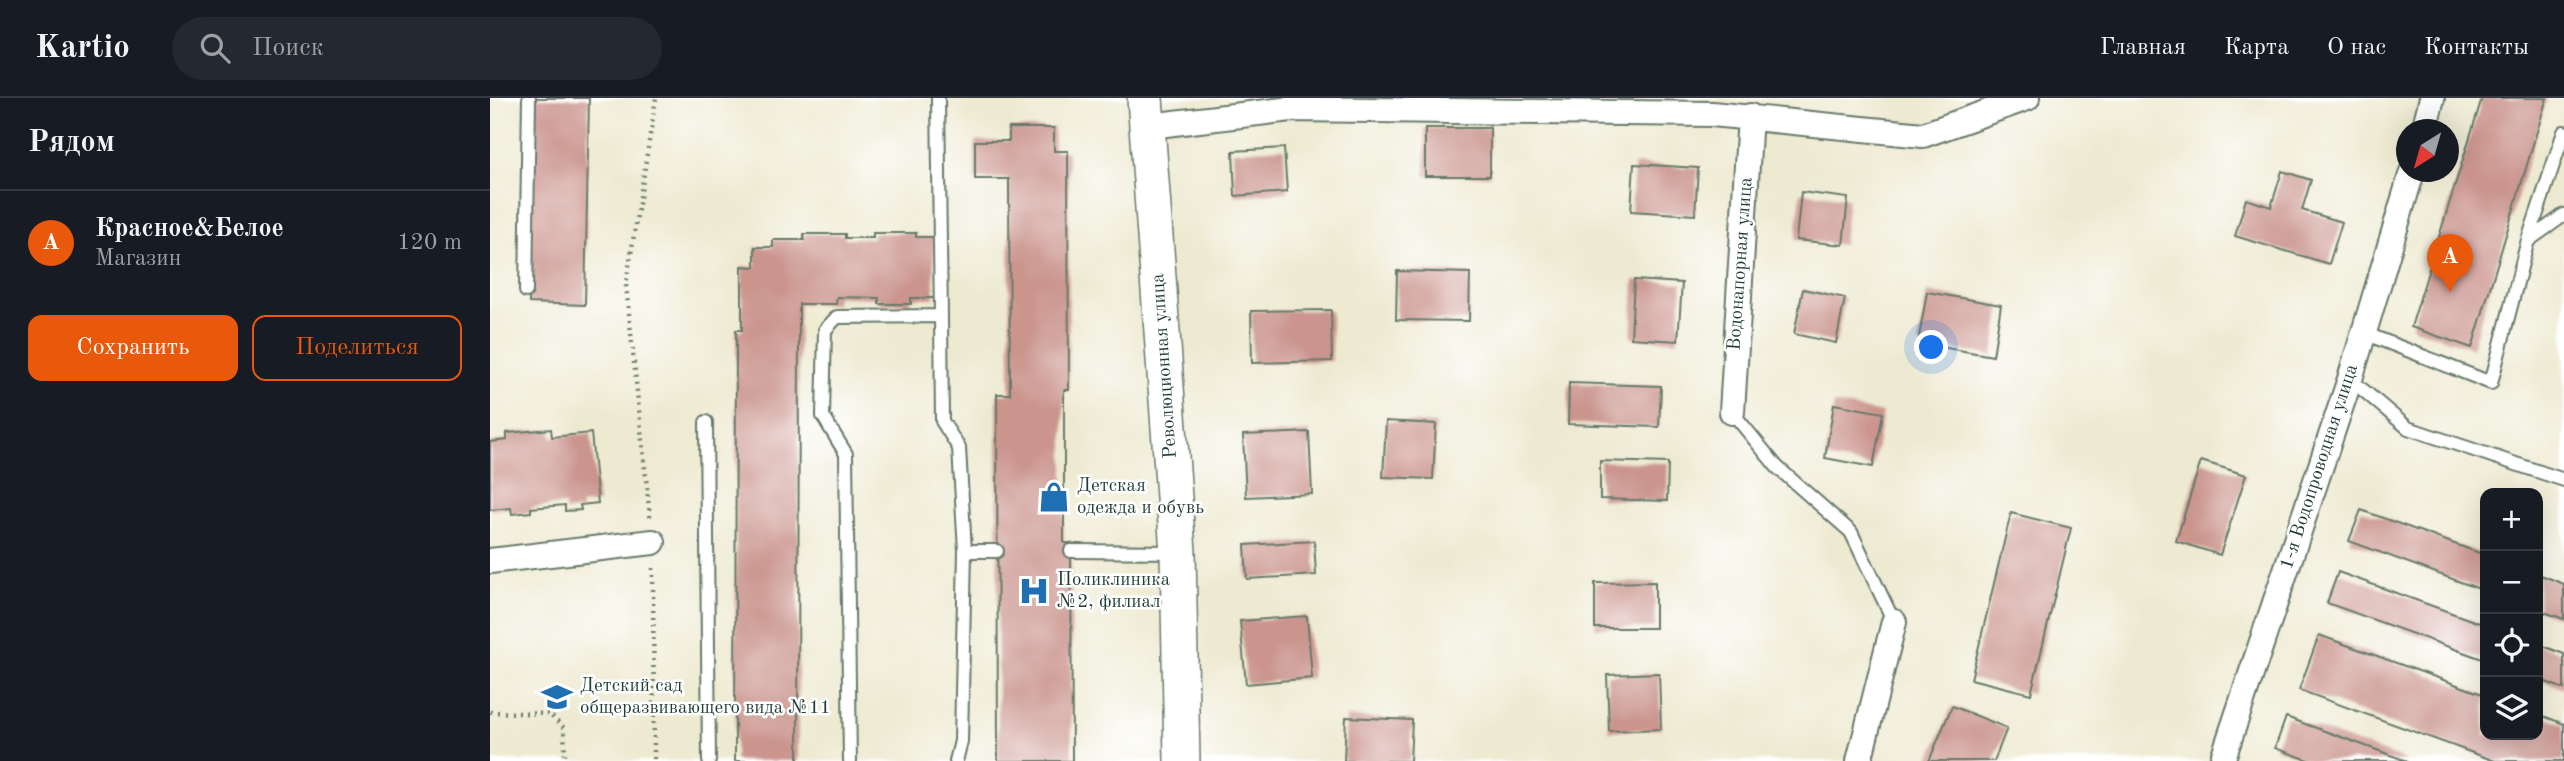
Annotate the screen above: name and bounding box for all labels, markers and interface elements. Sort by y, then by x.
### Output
search box [172,17,662,80]
icon: search [196,29,234,67]
text: Kartio [35,32,130,65]
text: Поиск [252,35,324,61]
text: Главная [2100,36,2186,60]
text: Карта [2224,36,2289,60]
text: О нас [2327,36,2386,60]
text: Контакты [2424,36,2529,60]
north arrow [2396,119,2459,182]
text: Рядом [28,128,115,158]
street label: Водонапорная улица [1725,176,1757,351]
text: Красное&Белое [95,216,284,242]
text: A [42,231,60,254]
text: 120 m [397,231,462,254]
pin: A [2427,234,2473,292]
text: Магазин [95,247,181,270]
street label: Революционная улица [1149,272,1181,459]
button: Сохранить [28,315,238,381]
button: Поделиться [252,315,462,381]
your location [1914,330,1948,364]
street label: 1-я Водопроводная улица [2278,361,2362,572]
place label: Детская одежда и обувь [1077,477,1204,518]
shop icon: Детская одежда и обувь [1037,480,1071,514]
map controls [2480,488,2543,740]
button: + [2480,488,2543,551]
button: − [2480,551,2543,614]
place label: Поликлиника №2, филиал [1057,571,1171,612]
hospital icon: Поликлиника №2, филиал [1017,574,1051,608]
button: locate [2480,614,2543,677]
place label: Детский сад общеразвивающего вида №11 [580,677,831,718]
button: layers [2480,677,2543,740]
school or university icon: Детский сад общеразвивающего вида №11 [540,680,574,714]

